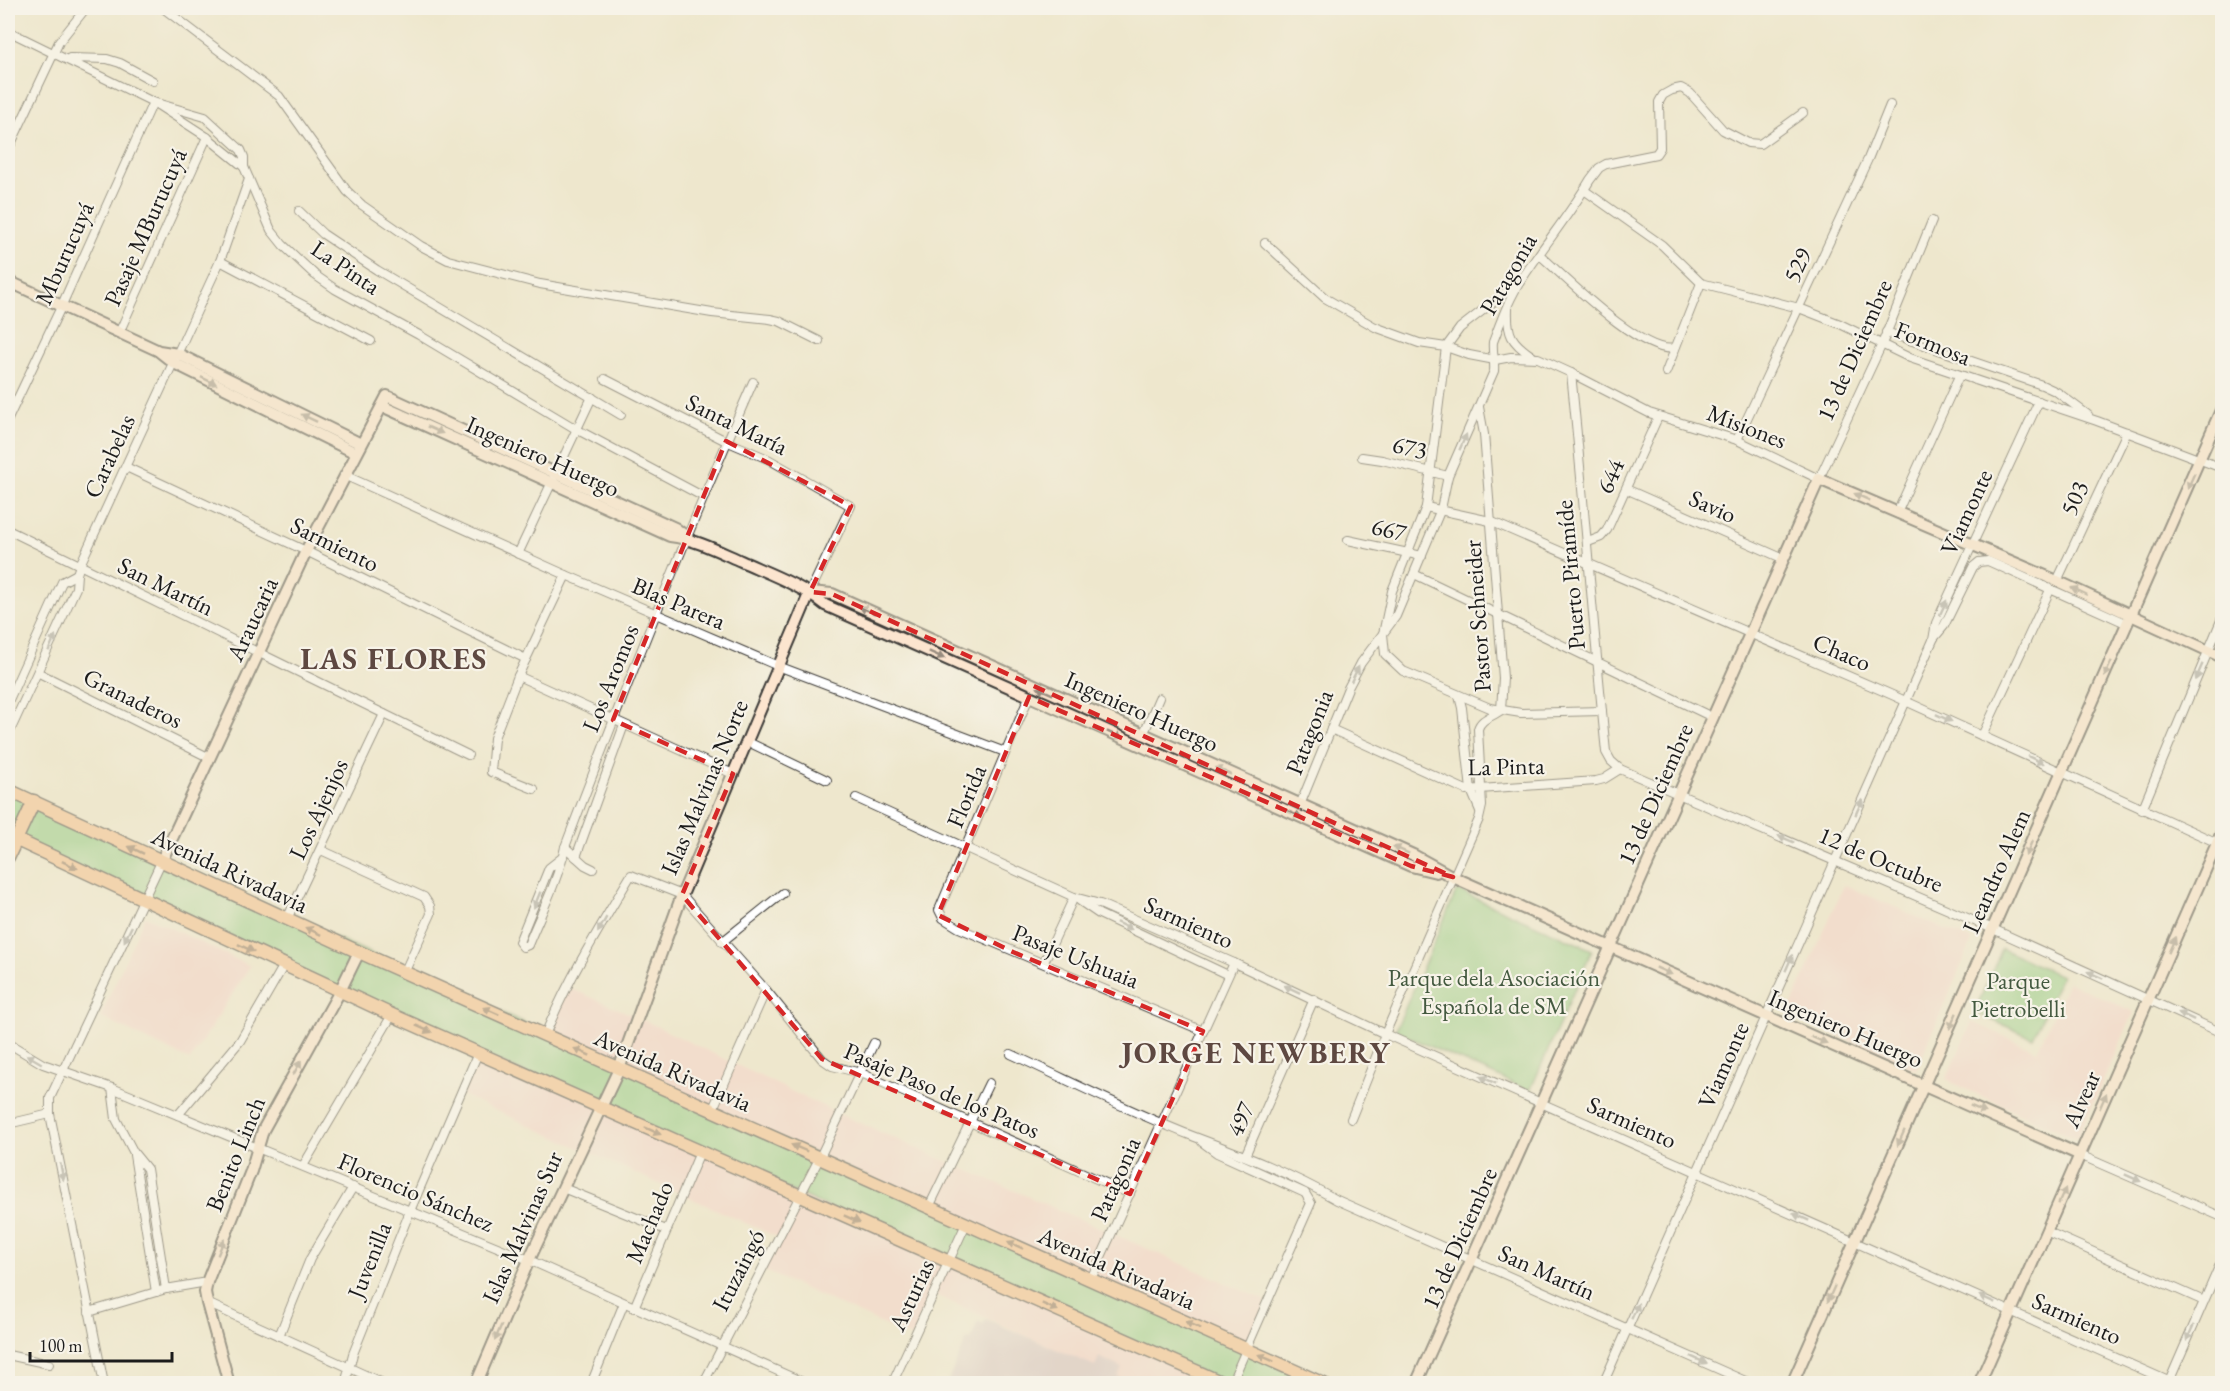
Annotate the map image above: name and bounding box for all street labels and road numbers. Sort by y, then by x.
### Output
street label: Pasaje MBurucuyá [96,143,194,311]
street label: Mburucuyá [28,196,101,309]
street label: Patagonia [1472,227,1544,320]
street label: La Pinta [305,233,387,302]
street label: 529 [1776,242,1819,287]
street label: 13 de Diciembre [1809,274,1899,426]
street label: Formosa [1890,314,1976,372]
street label: Santa María [681,386,793,462]
street label: Misiones [1703,397,1791,455]
street label: Ingeniero Huergo [461,408,625,504]
street label: Carabelas [76,409,142,503]
street label: 673 [1390,428,1430,466]
street label: 644 [1589,453,1631,498]
street label: Viamonte [1933,464,1999,560]
street label: 503 [2053,476,2095,520]
street label: Savio [1685,482,1742,530]
street label: Puerto Piramíde [1548,499,1592,651]
street label: Sarmiento [286,509,384,579]
street label: 667 [1369,510,1410,548]
street label: Pastor Schneider [1456,539,1498,693]
street label: San Martín [113,549,219,623]
street label: Blas Parera [628,569,731,637]
street label: Araucaria [219,572,285,667]
street label: Los Aromos [574,620,646,736]
street label: Chaco [1808,626,1876,678]
street label: Granaderos [78,661,188,735]
street label: Ingeniero Huergo [1060,663,1224,759]
street label: Patagonia [1278,684,1340,779]
street label: Islas Malvinas Norte [653,695,755,879]
street label: 13 de Diciembre [1610,718,1700,870]
street label: La Pinta [1467,750,1545,782]
street label: Los Ajenjos [281,754,355,864]
street label: Florida [939,759,993,832]
street label: Leandro Alem [1955,804,2037,938]
street label: 12 de Octubre [1814,819,1948,899]
street label: Avenida Rivadavia [146,820,314,920]
street label: Sarmiento [1139,889,1239,955]
street label: Pasaje Ushuaia [1008,917,1144,996]
street label: Ingeniero Huergo [1764,981,1928,1075]
street label: Viamonte [1690,1017,1756,1113]
street label: Avenida Rivadavia [588,1021,757,1119]
street label: Pasaje Paso de los Patos [839,1035,1045,1145]
street label: Alvear [2054,1066,2107,1133]
street label: Sarmiento [1582,1089,1682,1155]
street label: Benito Linch [198,1092,272,1216]
street label: 497 [1219,1096,1261,1141]
street label: Patagonia [1083,1132,1147,1226]
street label: Florencio Sánchez [333,1145,499,1239]
street label: Islas Malvinas Sur [475,1146,569,1308]
street label: 13 de Diciembre [1414,1162,1504,1314]
street label: Machado [618,1176,680,1268]
street label: Juvenilla [339,1217,398,1305]
street label: Avenida Rivadavia [1032,1219,1201,1317]
street label: Ituzaingó [704,1224,772,1316]
street label: San Martín [1494,1237,1601,1307]
street label: Asturias [881,1254,941,1337]
street label: Sarmiento [2027,1285,2127,1351]

